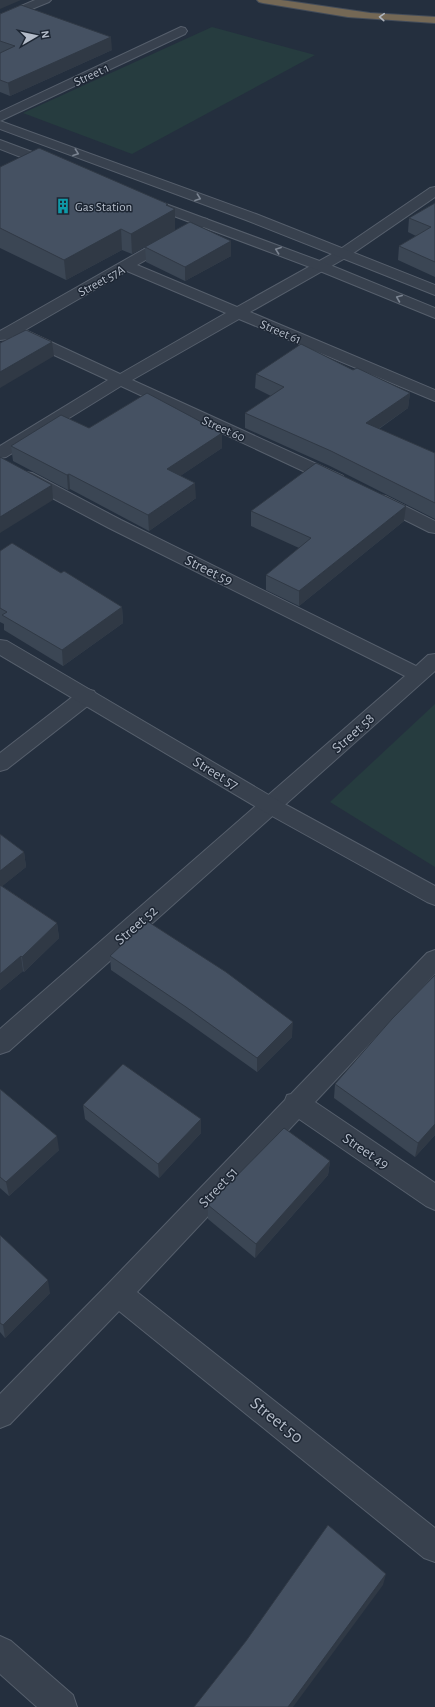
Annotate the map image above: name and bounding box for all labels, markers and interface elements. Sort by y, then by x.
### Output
one-way arrow [379,12,385,21]
north arrow [16,16,56,56]
text: N [39,30,51,39]
street label: Street 1 [72,62,111,89]
one-way arrow [72,149,79,157]
one-way arrow [195,193,202,201]
building icon: Gas Station [54,197,72,215]
place label: Gas Station [75,201,132,214]
one-way arrow [274,247,281,255]
street label: Street 57A [76,263,128,299]
one-way arrow [395,295,403,303]
street label: Street 61 [258,318,303,347]
street label: Street 60 [200,414,247,445]
street label: Street 59 [183,553,235,588]
street label: Street 58 [329,711,377,756]
street label: Street 57 [190,754,241,793]
street label: Street 52 [112,903,161,948]
street label: Street 49 [340,1131,391,1172]
street label: Street 51 [196,1164,241,1210]
street label: Street 50 [246,1394,306,1447]

